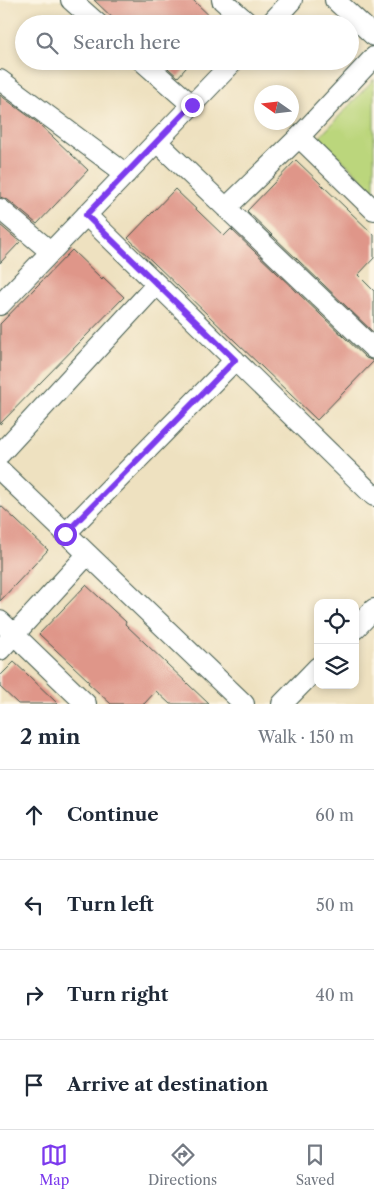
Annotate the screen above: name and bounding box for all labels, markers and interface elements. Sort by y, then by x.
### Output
search box [15,15,359,70]
icon: search [33,29,61,57]
text: Search here [73,31,181,54]
north arrow [254,85,299,130]
route end [181,94,204,117]
route start [54,523,77,546]
map controls [314,599,359,689]
button: locate [314,599,359,644]
button: layers [314,644,359,689]
text: 2 min [20,724,80,749]
text: Walk · 150 m [258,727,354,747]
icon: ahead [20,801,48,829]
text: Continue [67,803,159,826]
text: 60 m [315,805,354,825]
icon: left [20,891,48,919]
text: Turn left [67,893,154,916]
text: 50 m [316,895,354,915]
icon: right [20,981,48,1009]
text: Turn right [67,983,168,1006]
text: 40 m [315,985,354,1005]
icon: arrive [20,1071,48,1099]
text: Arrive at destination [67,1073,268,1096]
tab: Map [39,1141,69,1189]
tab: Directions [148,1141,217,1189]
tab: Saved [296,1141,335,1189]

